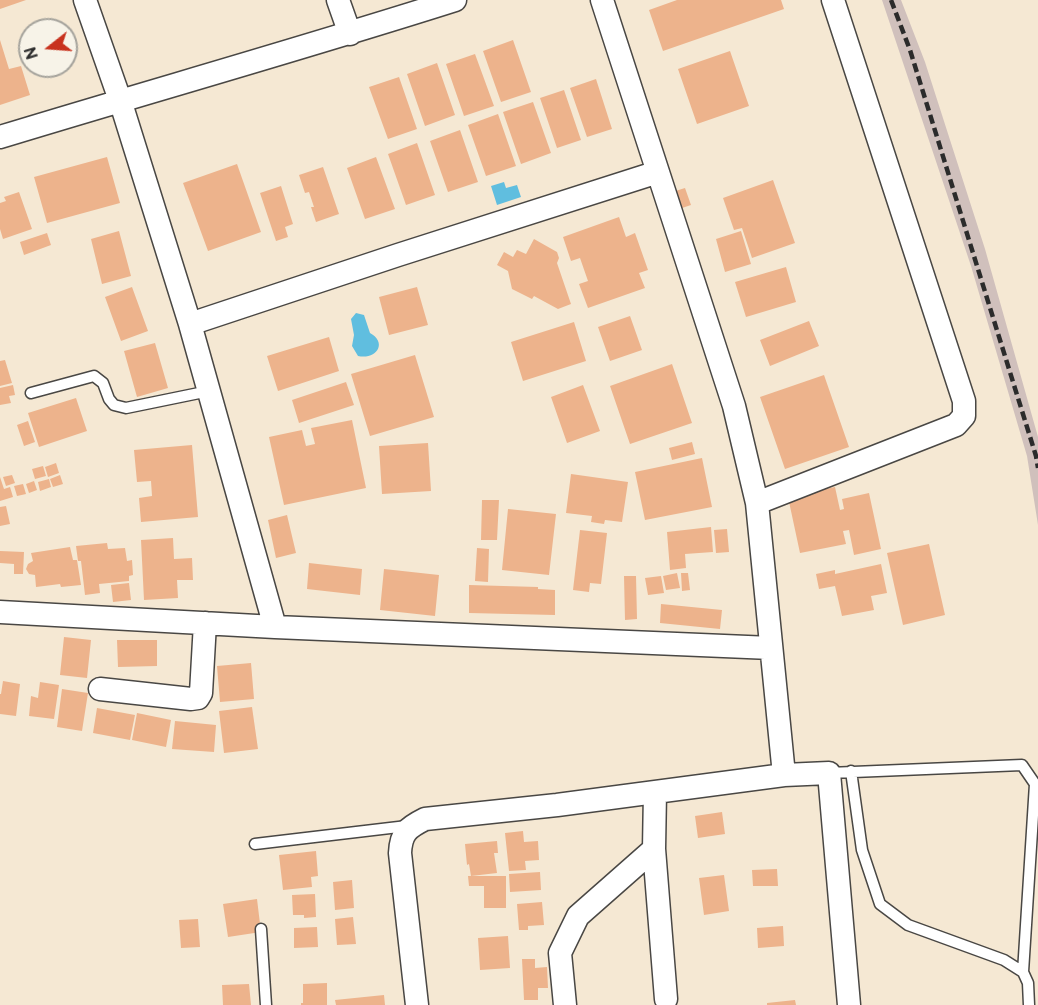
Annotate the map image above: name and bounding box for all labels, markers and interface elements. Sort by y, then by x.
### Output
north arrow [18,18,78,78]
text: N [21,44,43,61]

